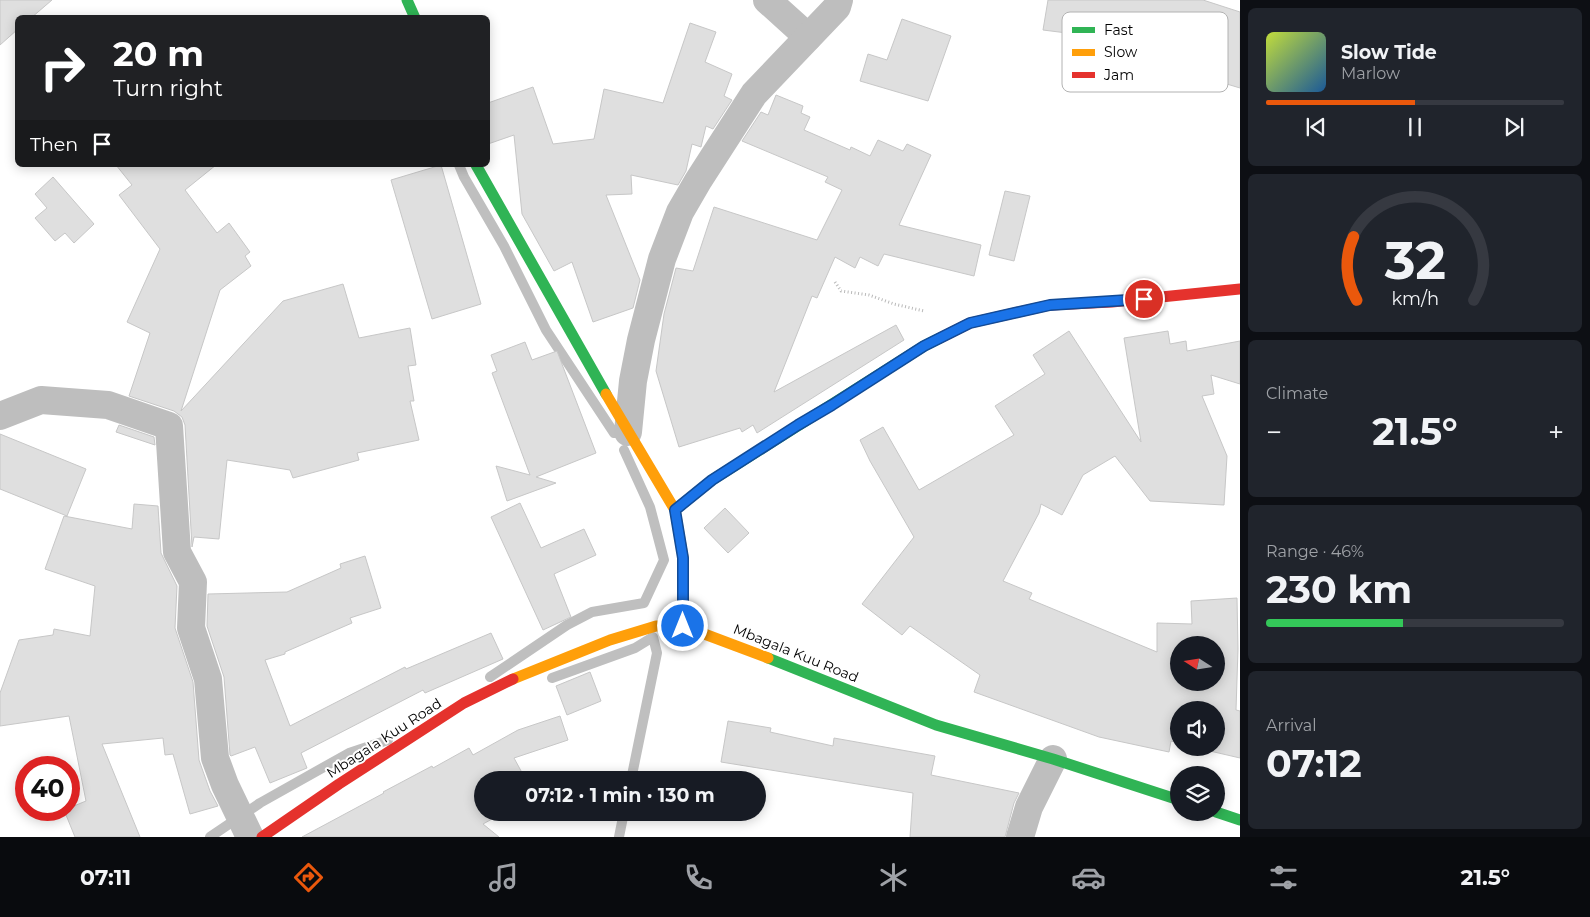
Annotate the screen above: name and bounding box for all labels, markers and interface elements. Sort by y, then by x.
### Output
legend [1062,12,1228,92]
text: Fast [1104,21,1134,39]
text: 20 m [113,32,204,75]
icon: right [30,35,95,100]
text: Slow Tide [1341,41,1437,64]
text: Slow [1104,43,1138,61]
text: Marlow [1341,64,1400,83]
text: Jam [1103,66,1134,84]
text: Turn right [113,75,223,102]
icon: previous [1302,113,1330,141]
icon: pause [1401,113,1429,141]
icon: next [1500,113,1528,141]
icon: arrive [88,130,116,158]
text: Then [30,133,78,156]
text: 32 [1383,229,1446,292]
pin [1123,278,1165,320]
icon: arrive [1130,285,1158,313]
text: km/h [1391,288,1439,309]
text: Climate [1266,384,1328,403]
text: 21.5° [1372,408,1458,455]
text: − [1266,415,1282,449]
text: + [1548,415,1564,449]
text: Range · 46% [1266,542,1364,561]
text: 230 km [1266,566,1412,613]
position arrow [656,599,708,651]
street label: Mbagala Kuu Road [731,620,861,686]
north arrow [1170,636,1225,691]
map controls [1170,636,1225,821]
street label: Mbagala Kuu Road [323,694,445,782]
button: sound [1170,701,1225,756]
text: Arrival [1266,716,1316,735]
text: 07:12 [1266,740,1362,787]
speed limit sign: 40 [15,756,80,821]
button: layers [1170,766,1225,821]
text: 07:12 · 1 min · 130 m [525,784,715,807]
icon: directions [291,860,326,895]
icon: music [486,860,521,895]
icon: phone [681,860,716,895]
icon: climate [876,860,911,895]
icon: car [1071,860,1106,895]
icon: filters [1266,860,1301,895]
text: 07:11 [80,864,131,891]
text: 21.5° [1460,864,1510,891]

